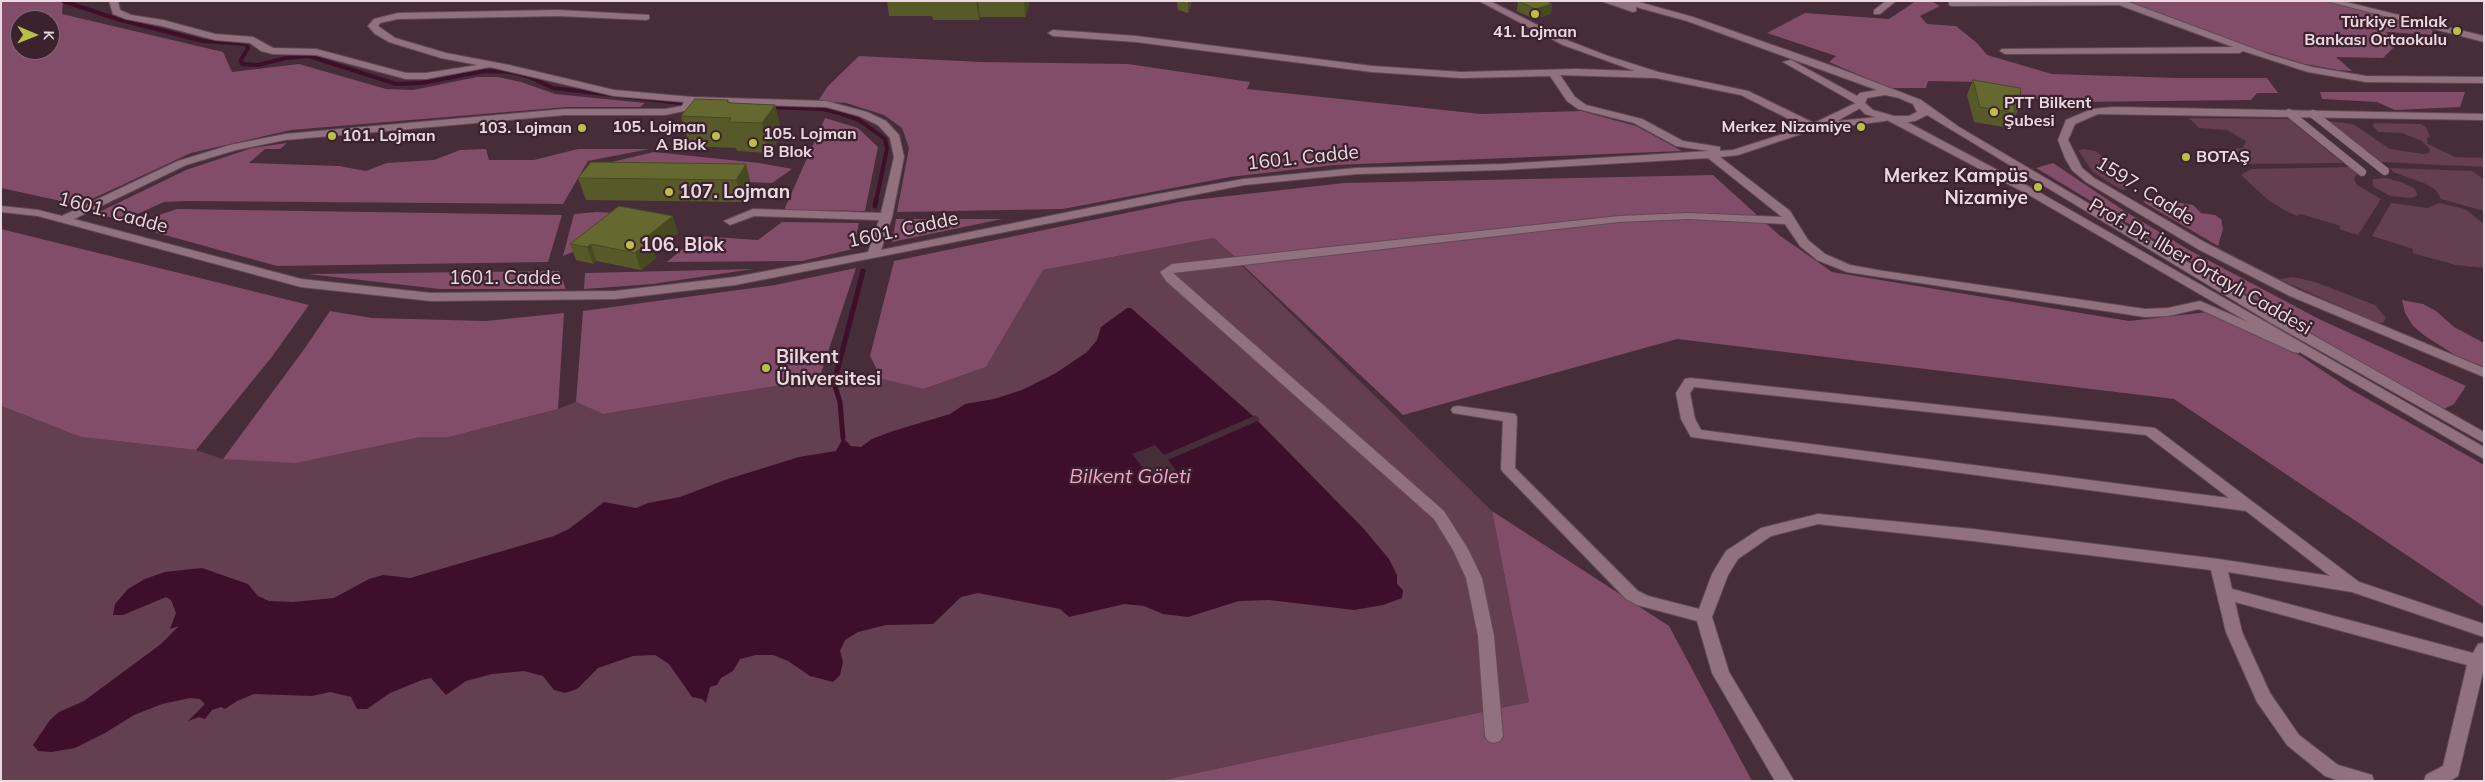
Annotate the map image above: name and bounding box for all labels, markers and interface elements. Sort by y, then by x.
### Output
marker: 41. Lojman [1529,8,1541,20]
north arrow [10,10,60,60]
place label: Türkiye Emlak Bankası Ortaokulu [2304,12,2447,50]
place label: 41. Lojman [1493,22,1577,42]
marker: Türkiye Emlak Bankası Ortaokulu [2451,25,2463,37]
text: K [40,30,58,40]
place label: PTT Bilkent Şubesi [2004,93,2091,131]
marker: PTT Bilkent Şubesi [1988,106,2000,118]
place label: 105. Lojman A Blok [612,117,706,155]
place label: Merkez Nizamiye [1722,117,1851,137]
place label: 103. Lojman [478,118,572,138]
marker: Merkez Nizamiye [1855,121,1867,133]
marker: 103. Lojman [576,122,588,134]
place label: 105. Lojman B Blok [763,124,857,162]
place label: 101. Lojman [342,126,436,146]
marker: 101. Lojman [326,130,338,142]
marker: 105. Lojman A Blok [710,130,722,142]
marker: 105. Lojman B Blok [747,137,759,149]
street label: 1601. Cadde [1246,141,1360,175]
place label: BOTAŞ [2196,147,2250,167]
marker: BOTAŞ [2180,151,2192,163]
street label: 1597. Cadde [2091,152,2199,230]
place label: Merkez Kampüs Nizamiye [1884,165,2028,209]
place label: 107. Lojman [679,181,790,203]
marker: Merkez Kampüs Nizamiye [2032,181,2044,193]
marker: 107. Lojman [663,186,675,198]
street label: 1601. Cadde [56,187,170,239]
street label: Prof. Dr. İlber Ortaylı Caddesi [2085,194,2315,340]
street label: 1601. Cadde [846,207,960,253]
place label: 106. Blok [640,234,724,256]
marker: 106. Blok [624,239,636,251]
street label: 1601. Cadde [449,267,561,289]
place label: Bilkent Üniversitesi [776,346,881,390]
marker: Bilkent Üniversitesi [760,362,772,374]
water label: Bilkent Göleti [1069,465,1191,489]

